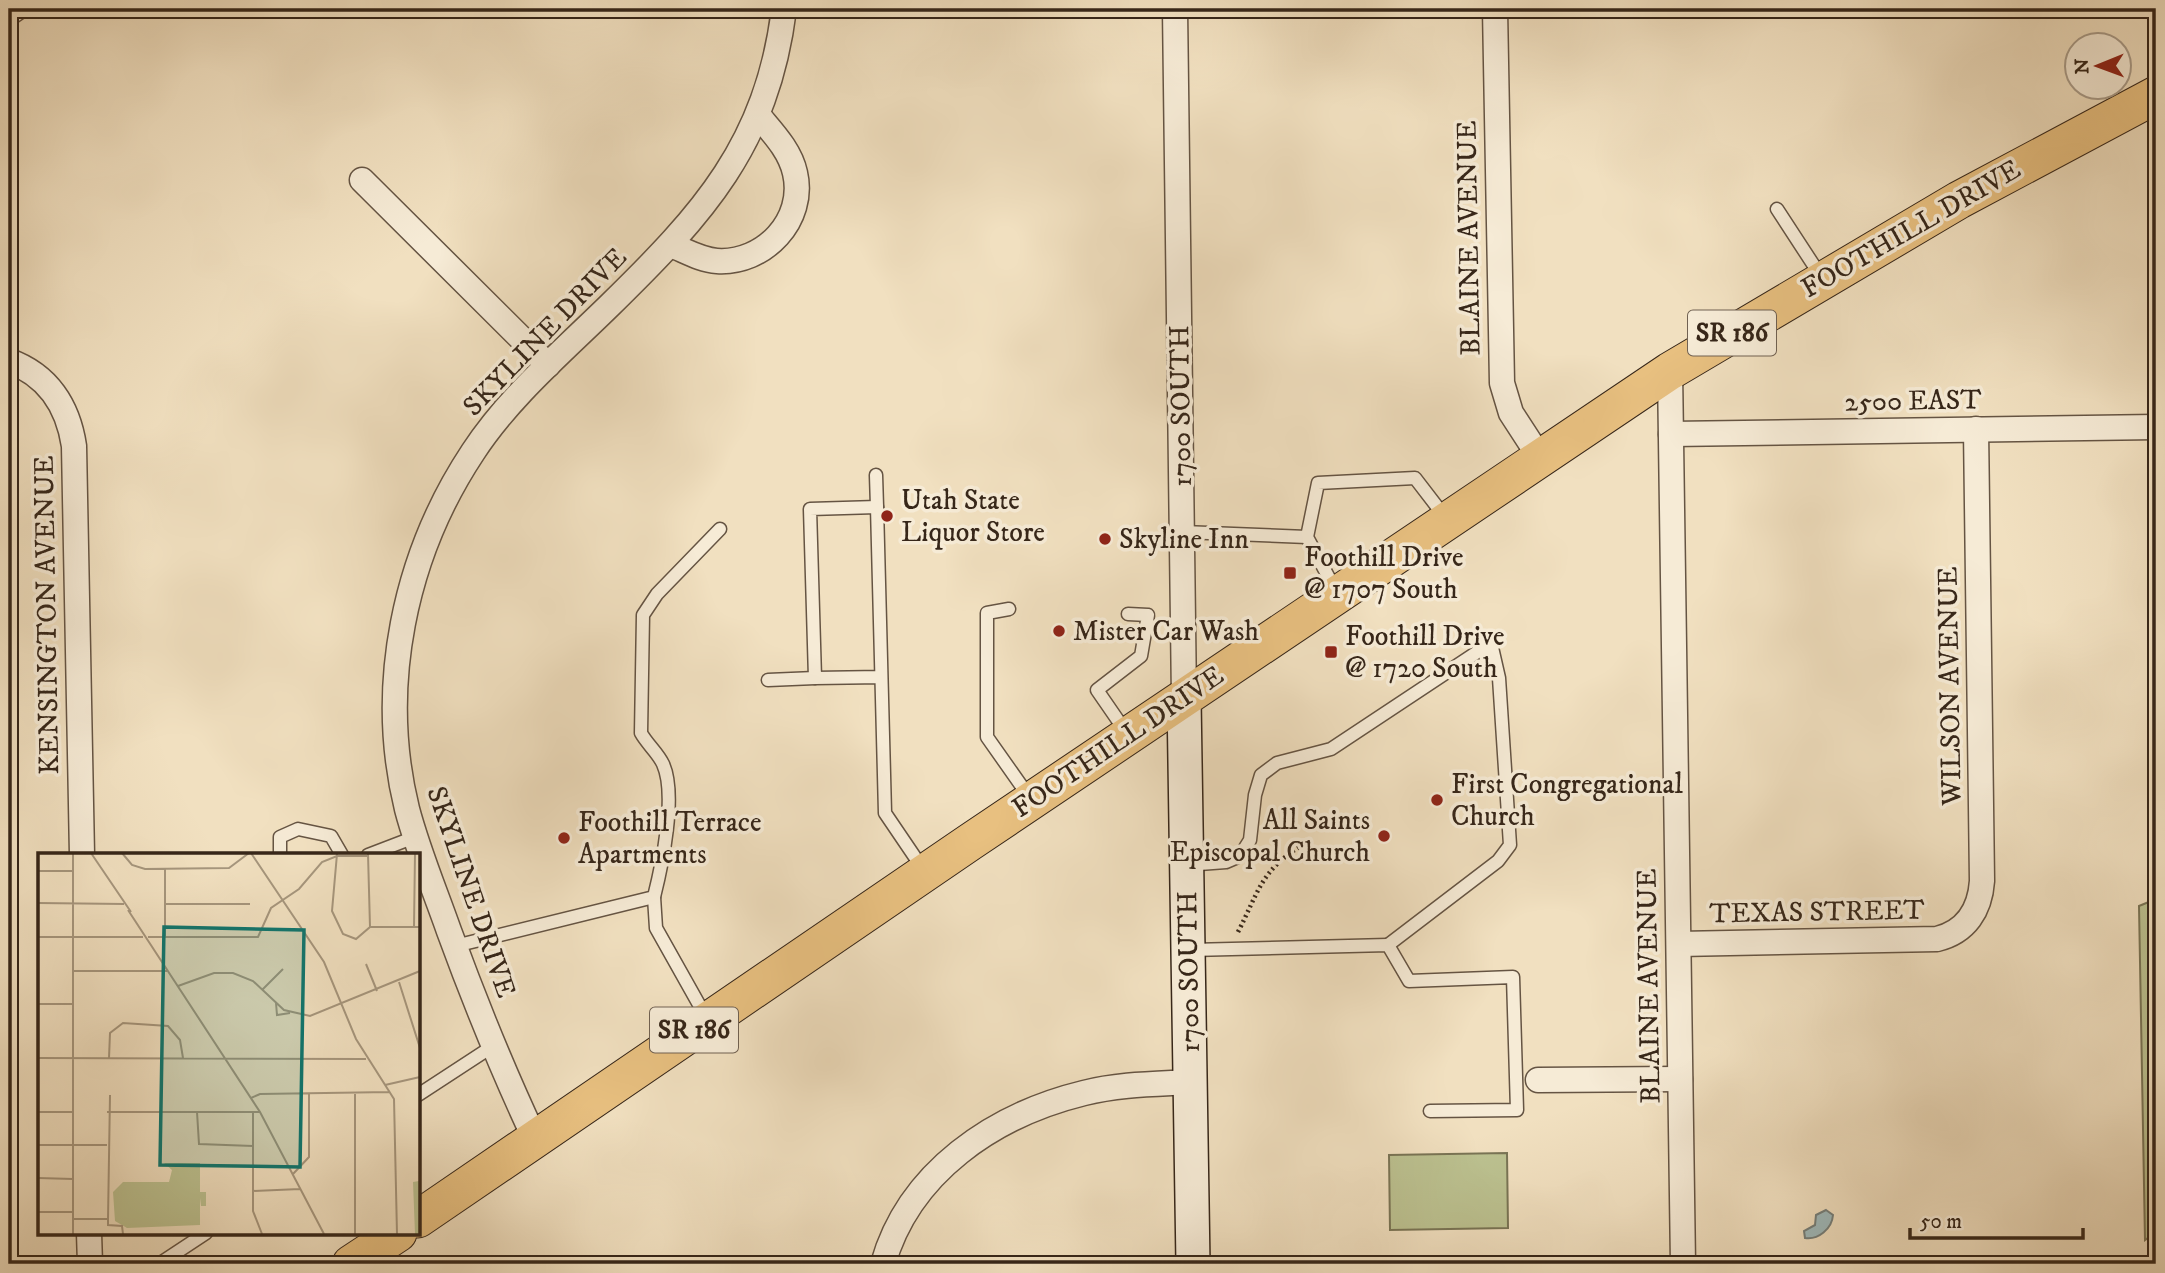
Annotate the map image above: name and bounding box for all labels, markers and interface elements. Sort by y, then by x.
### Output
north arrow [2064,32,2134,102]
text: N [2071,58,2094,74]
street label: BLAINE AVENUE [1449,120,1489,356]
street label: FOOTHILL DRIVE [1795,152,2027,306]
street label: SKYLINE DRIVE [456,240,634,424]
road number: SR 186 [1688,310,1776,356]
street label: 1700 SOUTH [1162,325,1200,487]
street label: 2500 EAST [1844,382,1982,420]
street label: KENSINGTON AVENUE [27,455,67,775]
place label: Utah State Liquor Store [901,483,1045,550]
marker: Utah State Liquor Store [879,508,895,524]
place label: Skyline Inn [1119,522,1249,557]
marker: Skyline Inn [1097,531,1113,547]
place label: Foothill Drive @ 1707 South [1304,540,1464,607]
marker: Foothill Drive @ 1707 South [1282,565,1298,581]
street label: WILSON AVENUE [1930,566,1970,807]
place label: Mister Car Wash [1073,614,1259,649]
place label: Foothill Drive @ 1720 South [1345,619,1505,686]
marker: Mister Car Wash [1051,623,1067,639]
marker: Foothill Drive @ 1720 South [1323,644,1339,660]
street label: FOOTHILL DRIVE [1006,658,1230,826]
place label: First Congregational Church [1451,767,1683,834]
street label: SKYLINE DRIVE [418,782,524,1002]
marker: First Congregational Church [1429,792,1445,808]
place label: All Saints Episcopal Church [1170,803,1370,870]
place label: Foothill Terrace Apartments [578,805,762,872]
marker: All Saints Episcopal Church [1376,828,1392,844]
marker: Foothill Terrace Apartments [556,830,572,846]
inset map [38,853,420,1234]
street label: BLAINE AVENUE [1629,868,1669,1104]
street label: 1700 SOUTH [1170,891,1208,1053]
street label: TEXAS STREET [1709,893,1925,931]
road number: SR 186 [650,1007,738,1052]
scale bar [1910,1196,2083,1240]
text: 50 m [1920,1209,1962,1235]

